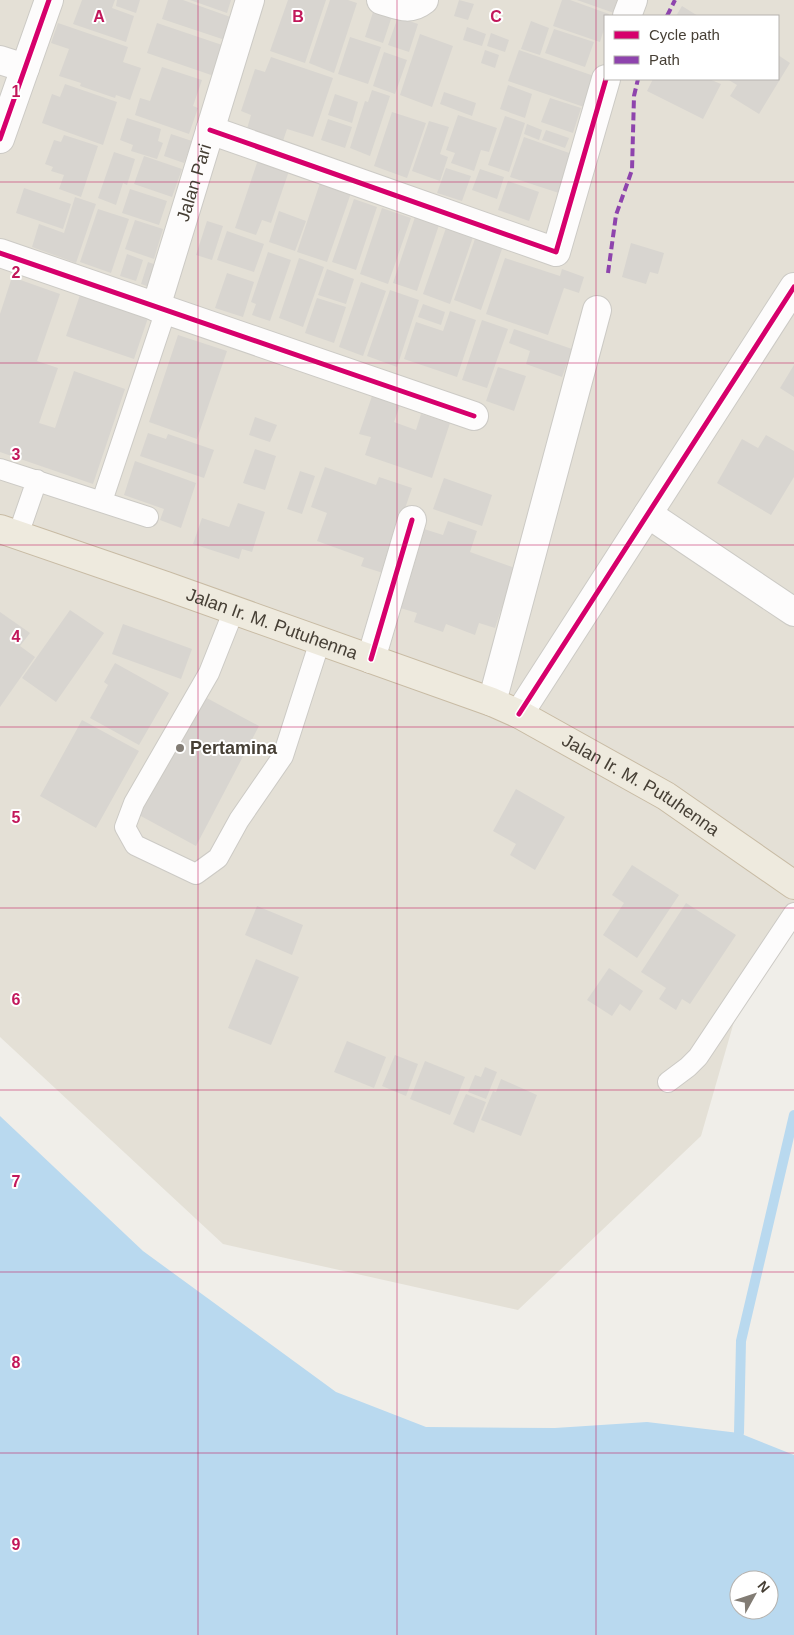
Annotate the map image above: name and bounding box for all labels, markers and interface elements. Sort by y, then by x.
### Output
text: A [93,8,105,25]
text: B [292,8,304,25]
text: C [490,8,502,25]
legend [604,15,779,80]
text: Cycle path [649,26,720,43]
text: Path [649,51,680,68]
text: 1 [12,83,21,100]
street label: Jalan Pari [173,141,215,224]
text: 2 [12,264,21,281]
text: 3 [12,446,21,463]
street label: Jalan Ir. M. Putuhenna [184,584,361,664]
text: 4 [12,628,21,645]
street label: Jalan Ir. M. Putuhenna [558,730,724,841]
place label: Pertamina [190,738,278,758]
marker: Pertamina [174,742,186,754]
text: 5 [12,809,21,826]
text: 6 [12,991,21,1008]
text: 7 [12,1173,21,1190]
text: 8 [12,1354,21,1371]
text: 9 [12,1536,21,1553]
north arrow [729,1570,779,1620]
text: N [755,1578,773,1596]

